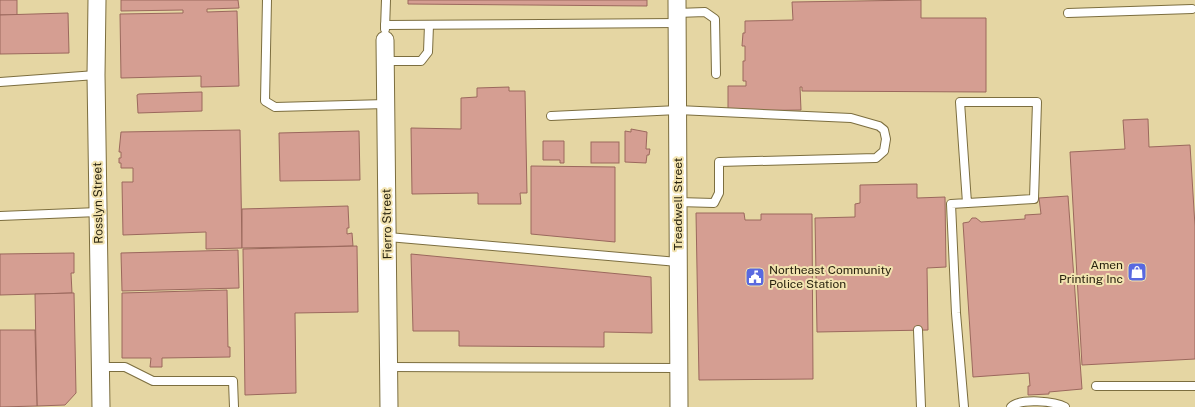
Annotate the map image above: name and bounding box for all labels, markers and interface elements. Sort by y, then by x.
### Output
street label: Treadwell Street [671,157,685,250]
street label: Rosslyn Street [90,162,106,244]
street label: Fierro Street [379,188,395,260]
place label: Amen Printing Inc [1059,258,1123,286]
shop icon: Amen Printing Inc [1126,261,1148,283]
place label: Northeast Community Police Station [769,263,892,291]
public building icon: Northeast Community Police Station [744,266,766,288]

